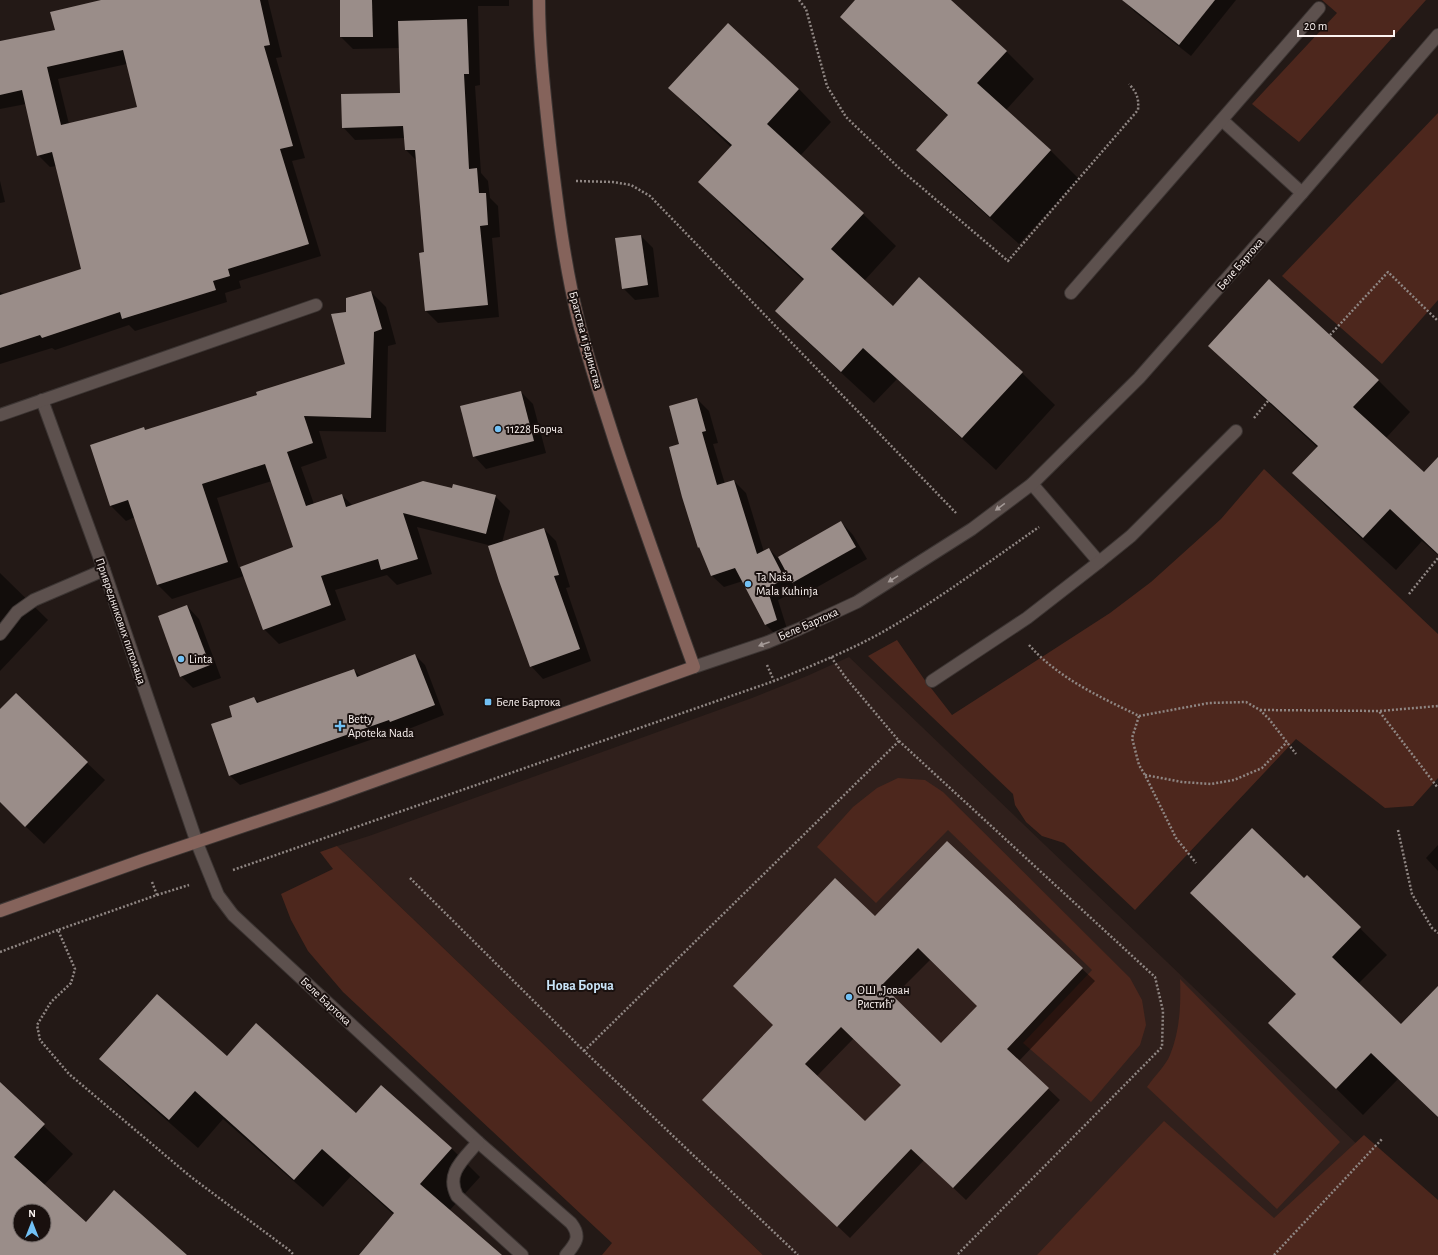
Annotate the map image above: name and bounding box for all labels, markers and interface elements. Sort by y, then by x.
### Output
scale bar [1298,12,1394,38]
text: 20 m [1304,20,1327,32]
street label: Беле Бартока [1214,235,1266,292]
street label: Братства и јединства [566,290,605,391]
place label: 11228 Борча [506,423,563,435]
marker: 11228 Борча [493,424,503,434]
one-way arrow [995,503,1006,511]
street label: Привредникових питомаца [94,556,148,686]
place label: Ta Naša Mala Kuhinja [756,571,818,598]
one-way arrow [887,575,898,583]
marker: Ta Naša Mala Kuhinja [743,579,753,589]
street label: Беле Бартока [776,605,840,643]
one-way arrow [758,641,770,647]
place label: Linta [189,653,213,665]
marker: Linta [176,654,186,664]
place label: Беле Бартока [496,696,561,708]
marker: Беле Бартока [483,697,493,707]
place label: Betty Apoteka Nada [348,713,414,739]
marker: Betty Apoteka Nada [335,721,345,731]
street label: Беле Бартока [298,975,354,1028]
district label: Нова Борча [546,979,614,993]
place label: ОШ „Јован Ристић” [857,984,910,1010]
marker: ОШ „Јован Ристић” [844,992,854,1002]
north arrow [12,1203,52,1243]
text: N [28,1208,36,1219]

